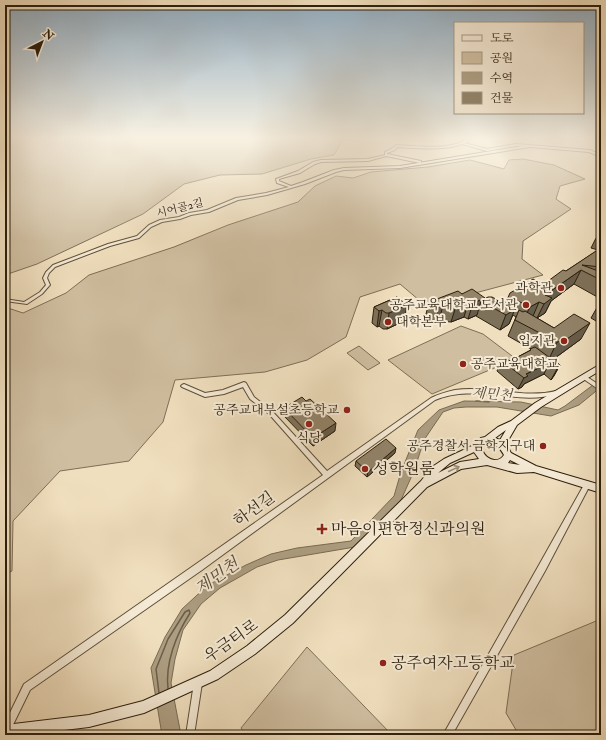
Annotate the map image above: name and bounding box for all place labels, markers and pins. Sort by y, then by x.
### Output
place label: 과학관 [515,280,553,296]
marker: 과학관 [556,283,566,293]
place label: 공주교육대학교 도서관 [390,297,518,313]
marker: 공주교육대학교 도서관 [521,300,531,310]
place label: 대학본부 [396,314,447,330]
marker: 대학본부 [383,317,393,327]
place label: 입지관 [518,333,556,349]
marker: 입지관 [559,336,569,346]
place label: 공주교육대학교 [471,356,559,372]
marker: 공주교육대학교 [458,359,468,369]
place label: 공주교대부설초등학교 [213,402,339,418]
marker: 공주교대부설초등학교 [342,405,352,415]
marker: 식당 [304,419,314,429]
place label: 식당 [296,430,322,446]
place label: 공주경찰서 금학지구대 [407,438,535,454]
marker: 공주경찰서 금학지구대 [538,441,548,451]
place label: 성학원룸 [373,459,435,479]
marker: 성학원룸 [360,464,370,474]
place label: 마음이편한정신과의원 [331,519,486,539]
marker: 마음이편한정신과의원 [316,523,328,535]
place label: 공주여자고등학교 [391,653,515,673]
marker: 공주여자고등학교 [378,658,388,668]

